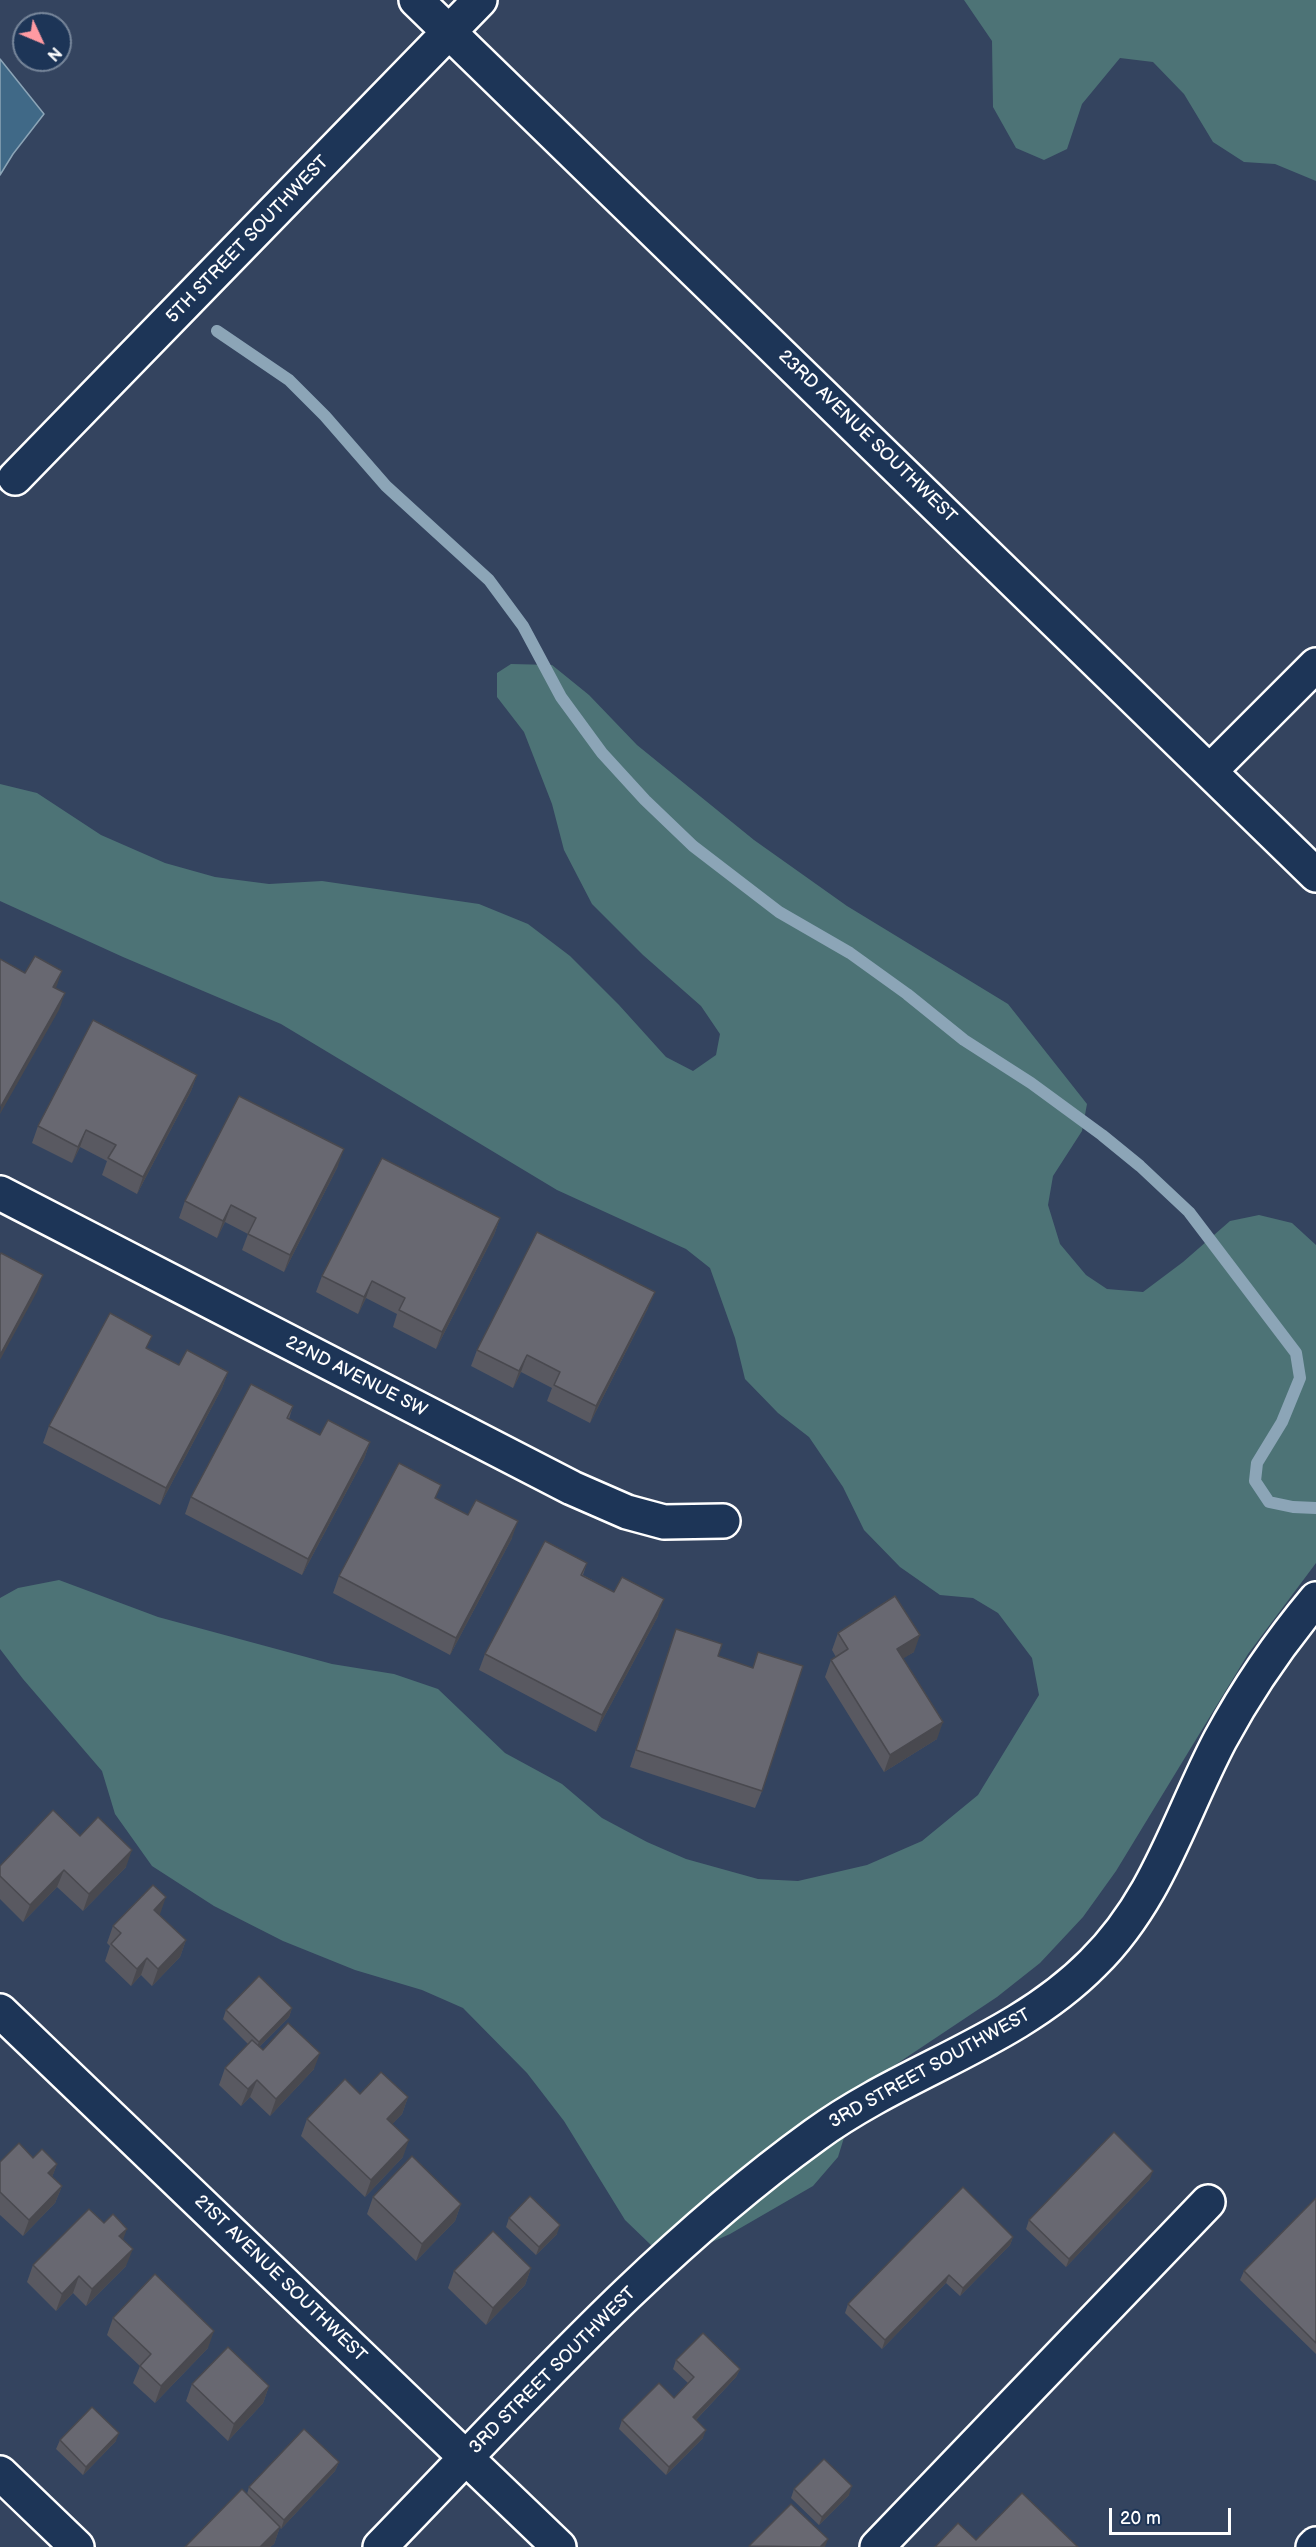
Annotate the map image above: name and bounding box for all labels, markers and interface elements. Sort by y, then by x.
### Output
north arrow [12,12,72,72]
text: N [43,43,65,64]
street label: 5TH STREET SOUTHWEST [162,152,334,328]
street label: 23RD AVENUE SOUTHWEST [773,346,961,528]
street label: 22ND AVENUE SW [282,1332,430,1422]
street label: 3RD STREET SOUTHWEST [825,2005,1035,2133]
street label: 21ST AVENUE SOUTHWEST [189,2191,371,2367]
street label: 3RD STREET SOUTHWEST [465,2283,641,2459]
scale bar [1112,2496,1234,2534]
text: 20 m [1120,2508,1161,2529]

